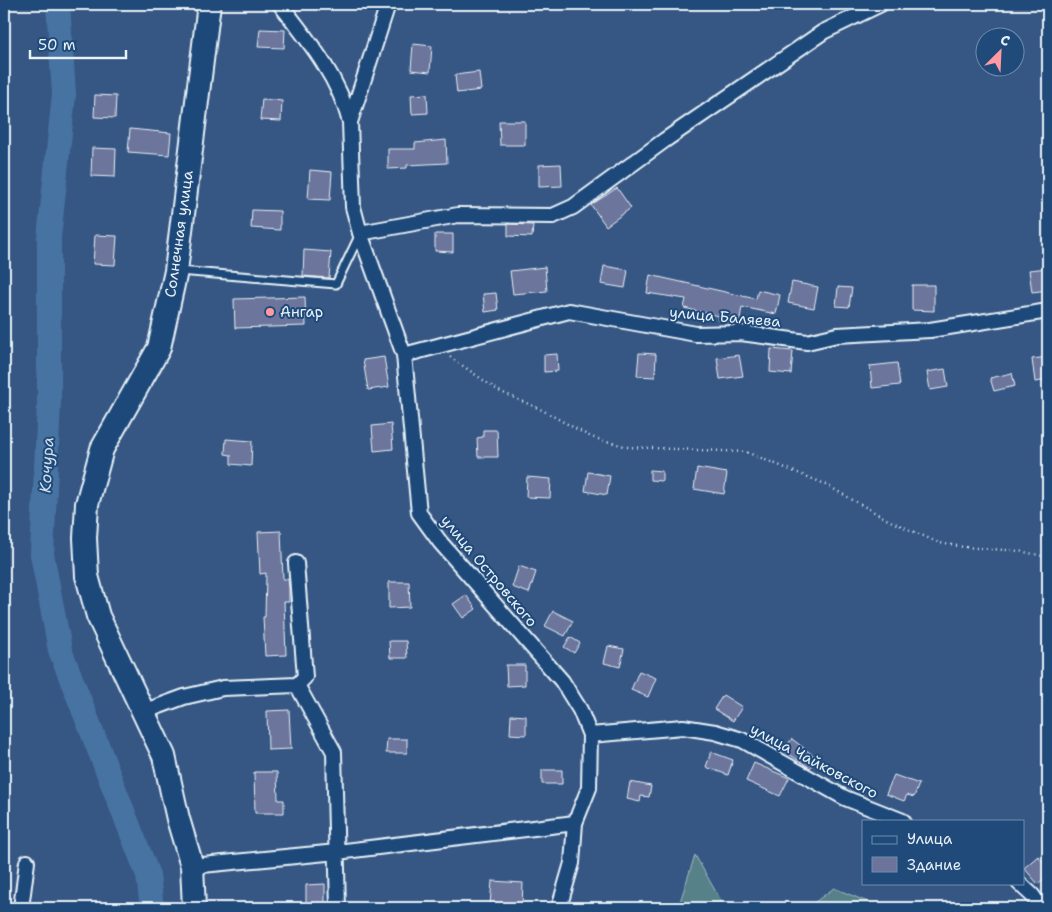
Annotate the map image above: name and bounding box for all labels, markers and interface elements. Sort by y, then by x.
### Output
scale bar [30,28,126,60]
north arrow [974,28,1024,78]
text: С [998,30,1013,50]
text: 50 m [38,35,76,55]
street label: Солнечная улица [160,169,198,299]
place label: Ангар [280,302,323,322]
street label: улица Баляева [668,302,782,332]
marker: Ангар [264,306,276,318]
water label: Кочура [35,436,58,494]
street label: улица Островского [436,511,542,631]
street label: улица Чайковского [747,719,881,803]
legend [862,820,1024,884]
text: Улица [907,829,953,849]
text: Здание [907,855,961,875]

